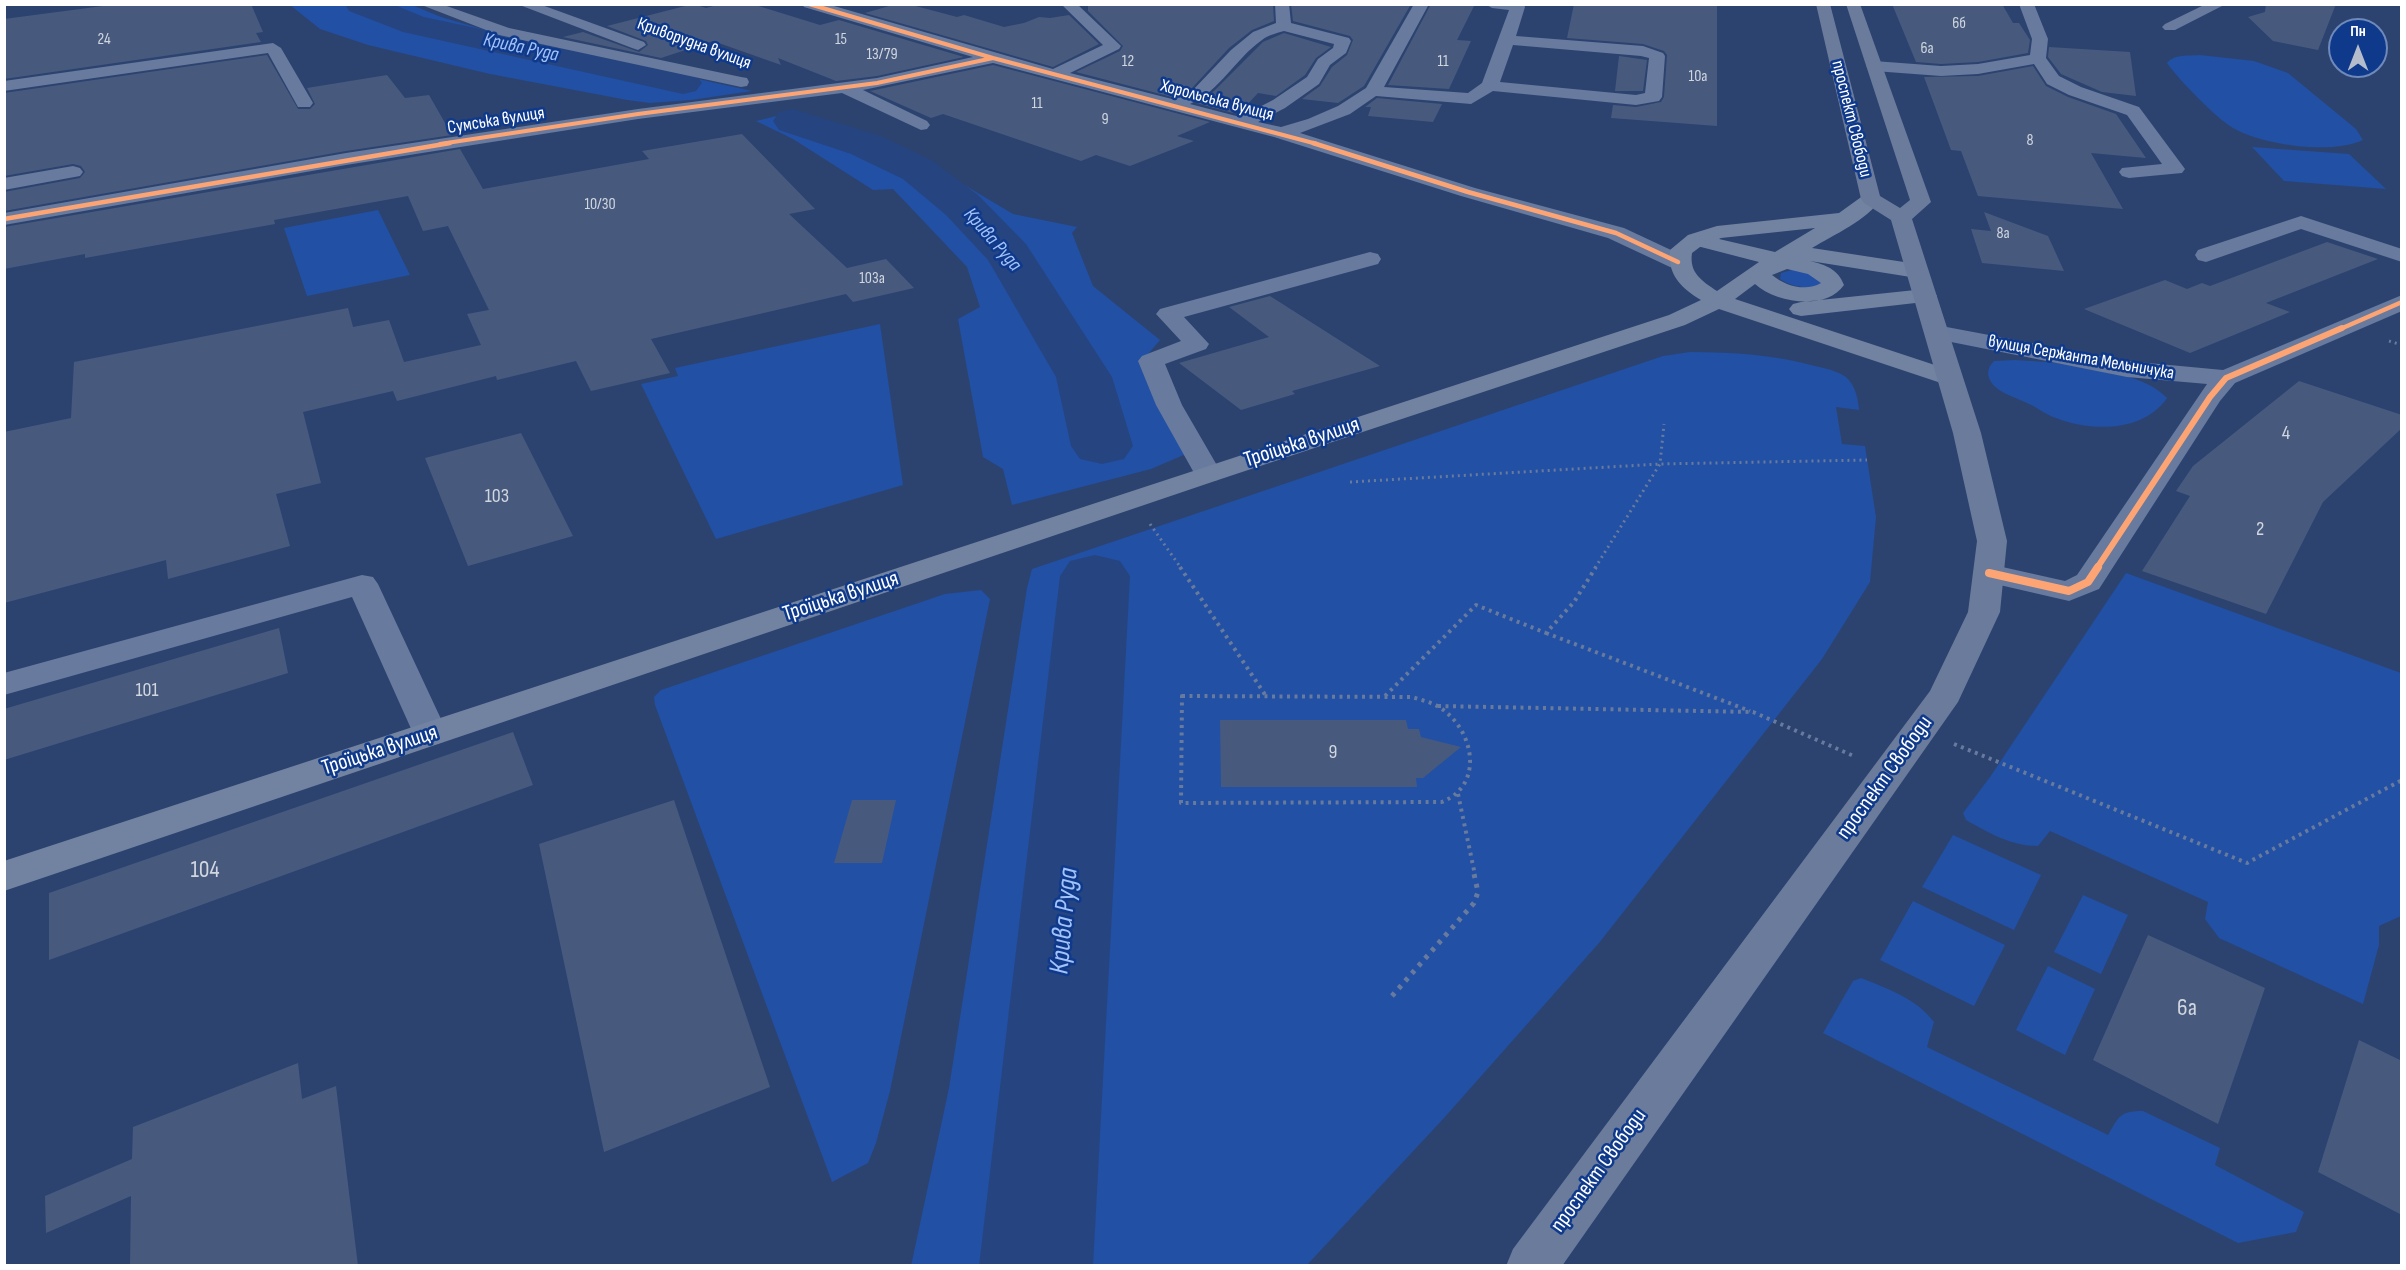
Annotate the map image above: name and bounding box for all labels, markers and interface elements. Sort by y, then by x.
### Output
street label: Криворудна вулиця [634,13,754,75]
house number: 6б [1952,14,1966,34]
north arrow [2328,18,2388,78]
text: Пн [2350,22,2366,41]
water label: Крива Руда [481,28,561,68]
house number: 24 [97,30,111,50]
house number: 15 [835,30,847,50]
house number: 6а [1920,39,1934,59]
house number: 13/79 [866,45,898,65]
house number: 12 [1122,52,1134,72]
house number: 11 [1437,52,1449,72]
street label: проспект Свободи [1826,58,1876,180]
house number: 10а [1689,67,1707,87]
street label: Хорольська вулиця [1158,76,1276,126]
house number: 11 [1031,94,1043,114]
street label: Сумська вулиця [446,103,546,139]
house number: 9 [1101,110,1109,130]
house number: 8 [2026,131,2034,151]
house number: 10/30 [584,195,616,215]
water label: Крива Руда [958,203,1026,277]
house number: 8а [1996,224,2010,244]
house number: 103а [859,269,885,289]
street label: вулиця Сержанта Мельничука [1986,331,2176,385]
street label: Троїцька вулиця [1241,412,1363,474]
house number: 4 [2282,422,2290,446]
house number: 103 [485,485,509,509]
house number: 2 [2256,518,2264,542]
street label: Троїцька вулиця [780,566,902,628]
house number: 101 [136,679,158,703]
street label: проспект Свободи [1831,711,1939,845]
street label: Троїцька вулиця [319,720,441,782]
house number: 9 [1329,741,1337,765]
house number: 104 [190,857,220,885]
water label: Крива Руда [1044,866,1086,976]
house number: 6а [2177,995,2197,1023]
street label: проспект Свободи [1545,1104,1653,1238]

